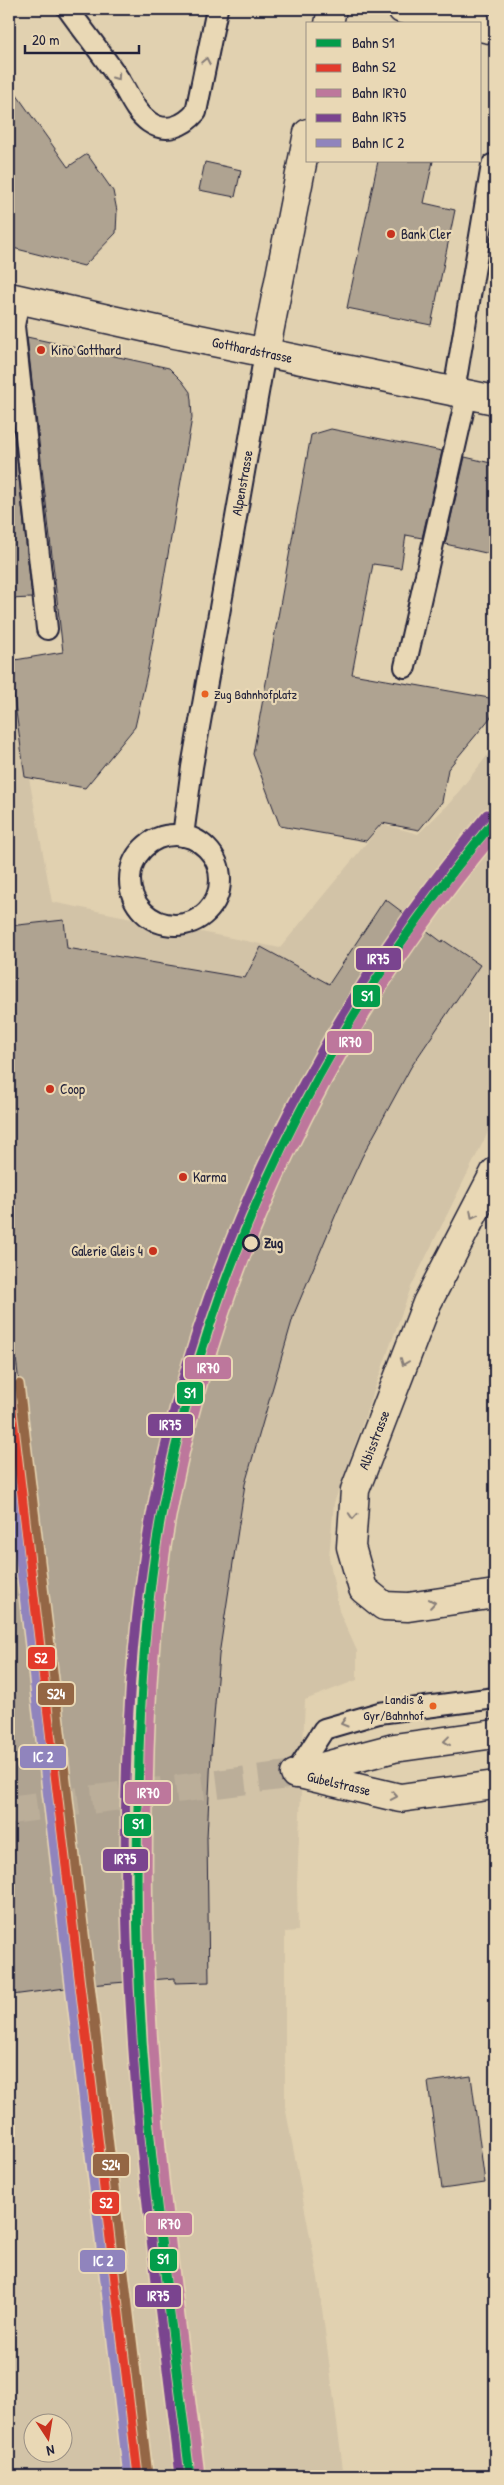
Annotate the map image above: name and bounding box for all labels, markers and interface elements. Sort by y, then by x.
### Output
scale bar [25,22,139,54]
legend [306,22,482,162]
text: 20 m [32,29,59,50]
text: Bahn S1 [352,32,394,53]
text: Bahn S2 [352,56,396,77]
one-way arrow [201,57,211,66]
one-way arrow [111,71,120,80]
text: Bahn IR70 [352,82,407,103]
text: Bahn IR75 [352,106,407,127]
text: Bahn IC 2 [352,132,404,153]
place label: Bank Cler [401,224,452,243]
marker: Bank Cler [385,228,397,240]
street label: Gotthardstrasse [210,332,295,367]
place label: Kino Gotthard [51,340,121,359]
marker: Kino Gotthard [35,344,47,356]
street label: Alpenstrasse [227,448,257,517]
place label: Zug Bahnhofplatz [214,685,298,703]
marker: Zug Bahnhofplatz [200,689,210,699]
line badge: IR75 [355,947,402,971]
text: IR75 [367,949,389,968]
line badge: S1 [352,984,381,1008]
text: S1 [361,986,373,1005]
line badge: IR70 [326,1030,373,1054]
text: IR70 [339,1032,362,1051]
place label: Coop [60,1079,85,1099]
marker: Coop [44,1083,56,1095]
place label: Karma [193,1167,227,1186]
marker: Karma [177,1171,189,1183]
one-way arrow [469,1210,479,1219]
place label: Zug [264,1233,283,1254]
marker: Zug [242,1234,260,1252]
place label: Galerie Gleis 4 [71,1241,143,1260]
marker: Galerie Gleis 4 [147,1245,159,1257]
line badge: IR70 [184,1356,232,1380]
text: IR70 [197,1358,220,1377]
one-way arrow [400,1358,410,1366]
line badge: S1 [176,1381,204,1405]
text: S1 [184,1383,196,1402]
street label: Albisstrasse [354,1407,394,1472]
line badge: IR75 [147,1413,194,1437]
text: IR75 [159,1415,181,1434]
one-way arrow [348,1512,359,1520]
one-way arrow [428,1599,437,1609]
line badge: S2 [27,1646,56,1670]
text: S2 [35,1648,48,1667]
line badge: S24 [37,1682,75,1706]
text: S24 [47,1684,66,1703]
place label: Landis & Gyr/Bahnhof [363,1690,424,1724]
marker: Landis & Gyr/Bahnhof [428,1701,438,1711]
one-way arrow [340,1717,348,1727]
one-way arrow [443,1735,451,1746]
line badge: IC 2 [19,1745,67,1769]
text: IC 2 [33,1747,54,1766]
street label: Gubelstrasse [305,1766,373,1800]
line badge: IR70 [124,1781,172,1805]
text: IR70 [137,1783,160,1802]
one-way arrow [390,1790,398,1800]
line badge: S1 [123,1813,152,1837]
text: S1 [132,1814,144,1833]
line badge: IR75 [102,1848,149,1872]
text: IR75 [114,1849,136,1868]
line badge: S24 [92,2153,130,2177]
text: S24 [102,2155,121,2174]
line badge: S2 [91,2191,120,2215]
text: S2 [100,2193,113,2212]
line badge: IR70 [145,2212,193,2236]
text: IR70 [158,2214,181,2233]
line badge: S1 [149,2248,178,2272]
line badge: IC 2 [79,2249,126,2273]
text: S1 [157,2249,169,2268]
text: IC 2 [93,2251,114,2270]
line badge: IR75 [134,2284,182,2308]
text: IR75 [147,2286,169,2305]
north arrow [22,2412,72,2462]
text: N [45,2441,56,2461]

